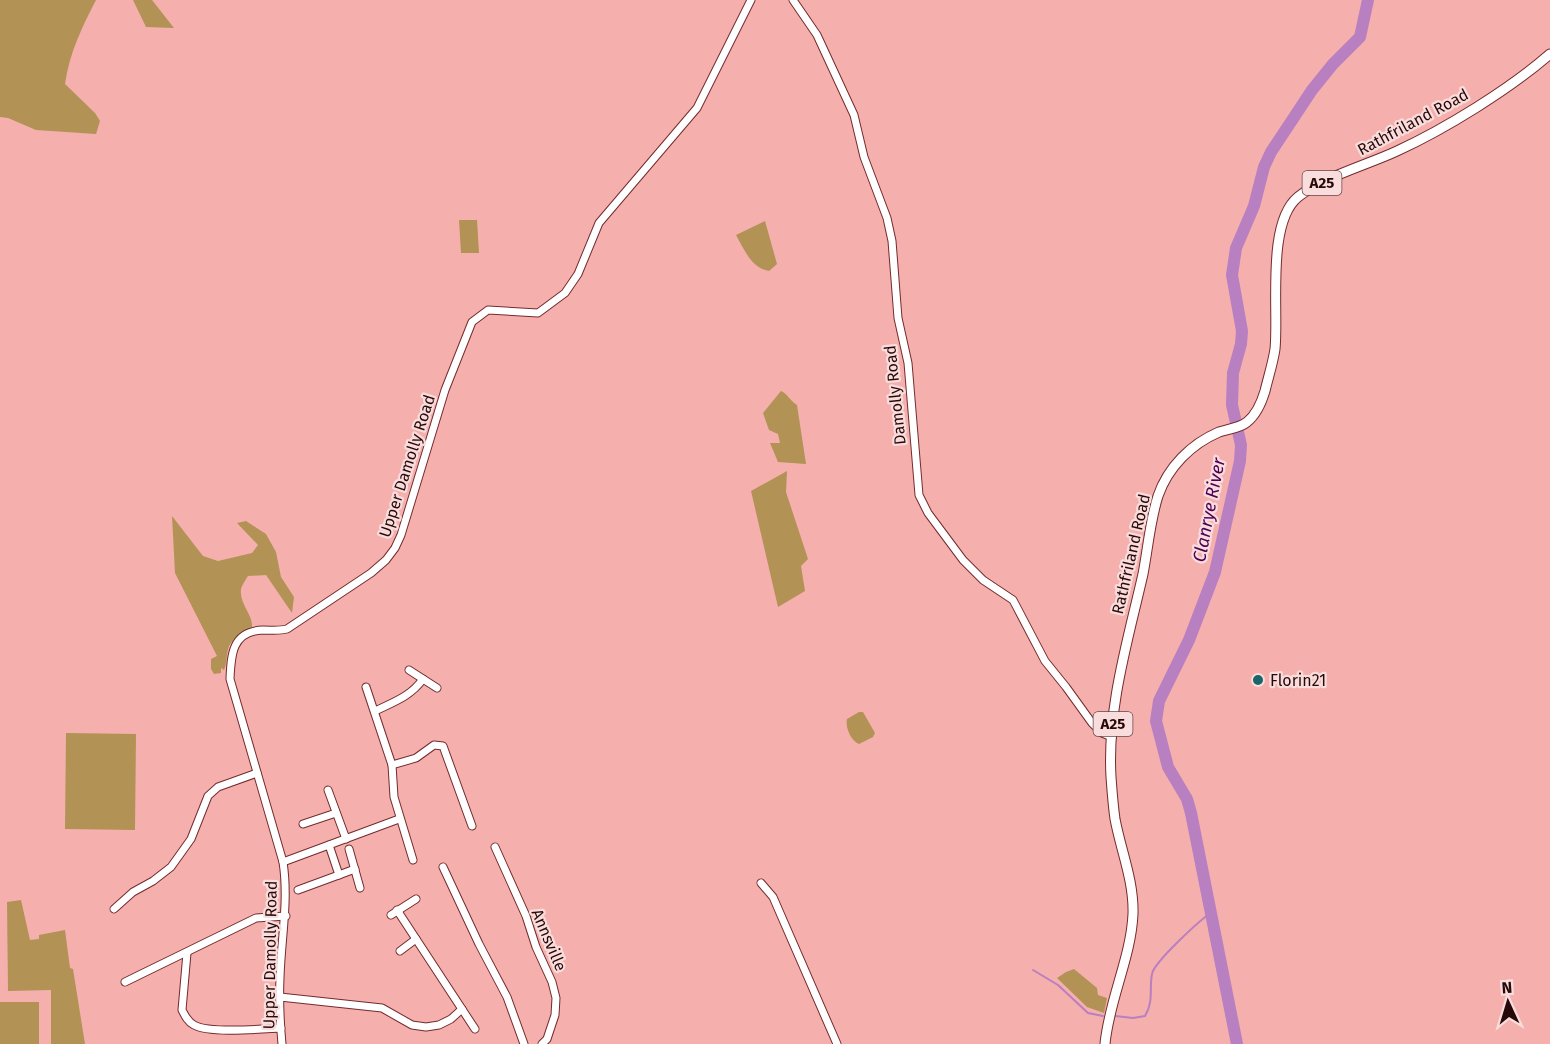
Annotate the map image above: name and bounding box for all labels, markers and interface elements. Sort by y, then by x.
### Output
street label: Rathfriland Road [1354,85,1472,159]
road number: A25 [1302,171,1342,195]
street label: Damolly Road [880,344,910,446]
street label: Upper Damolly Road [375,392,439,540]
water label: Clanrye River [1188,455,1230,564]
street label: Rathfriland Road [1108,492,1154,616]
place label: Florin21 [1270,671,1326,690]
marker: Florin21 [1251,673,1265,687]
road number: A25 [1094,712,1132,736]
street label: Upper Damolly Road [259,880,281,1030]
street label: Annsville [527,906,571,974]
north arrow [1478,972,1538,1032]
text: N [1501,978,1513,997]

